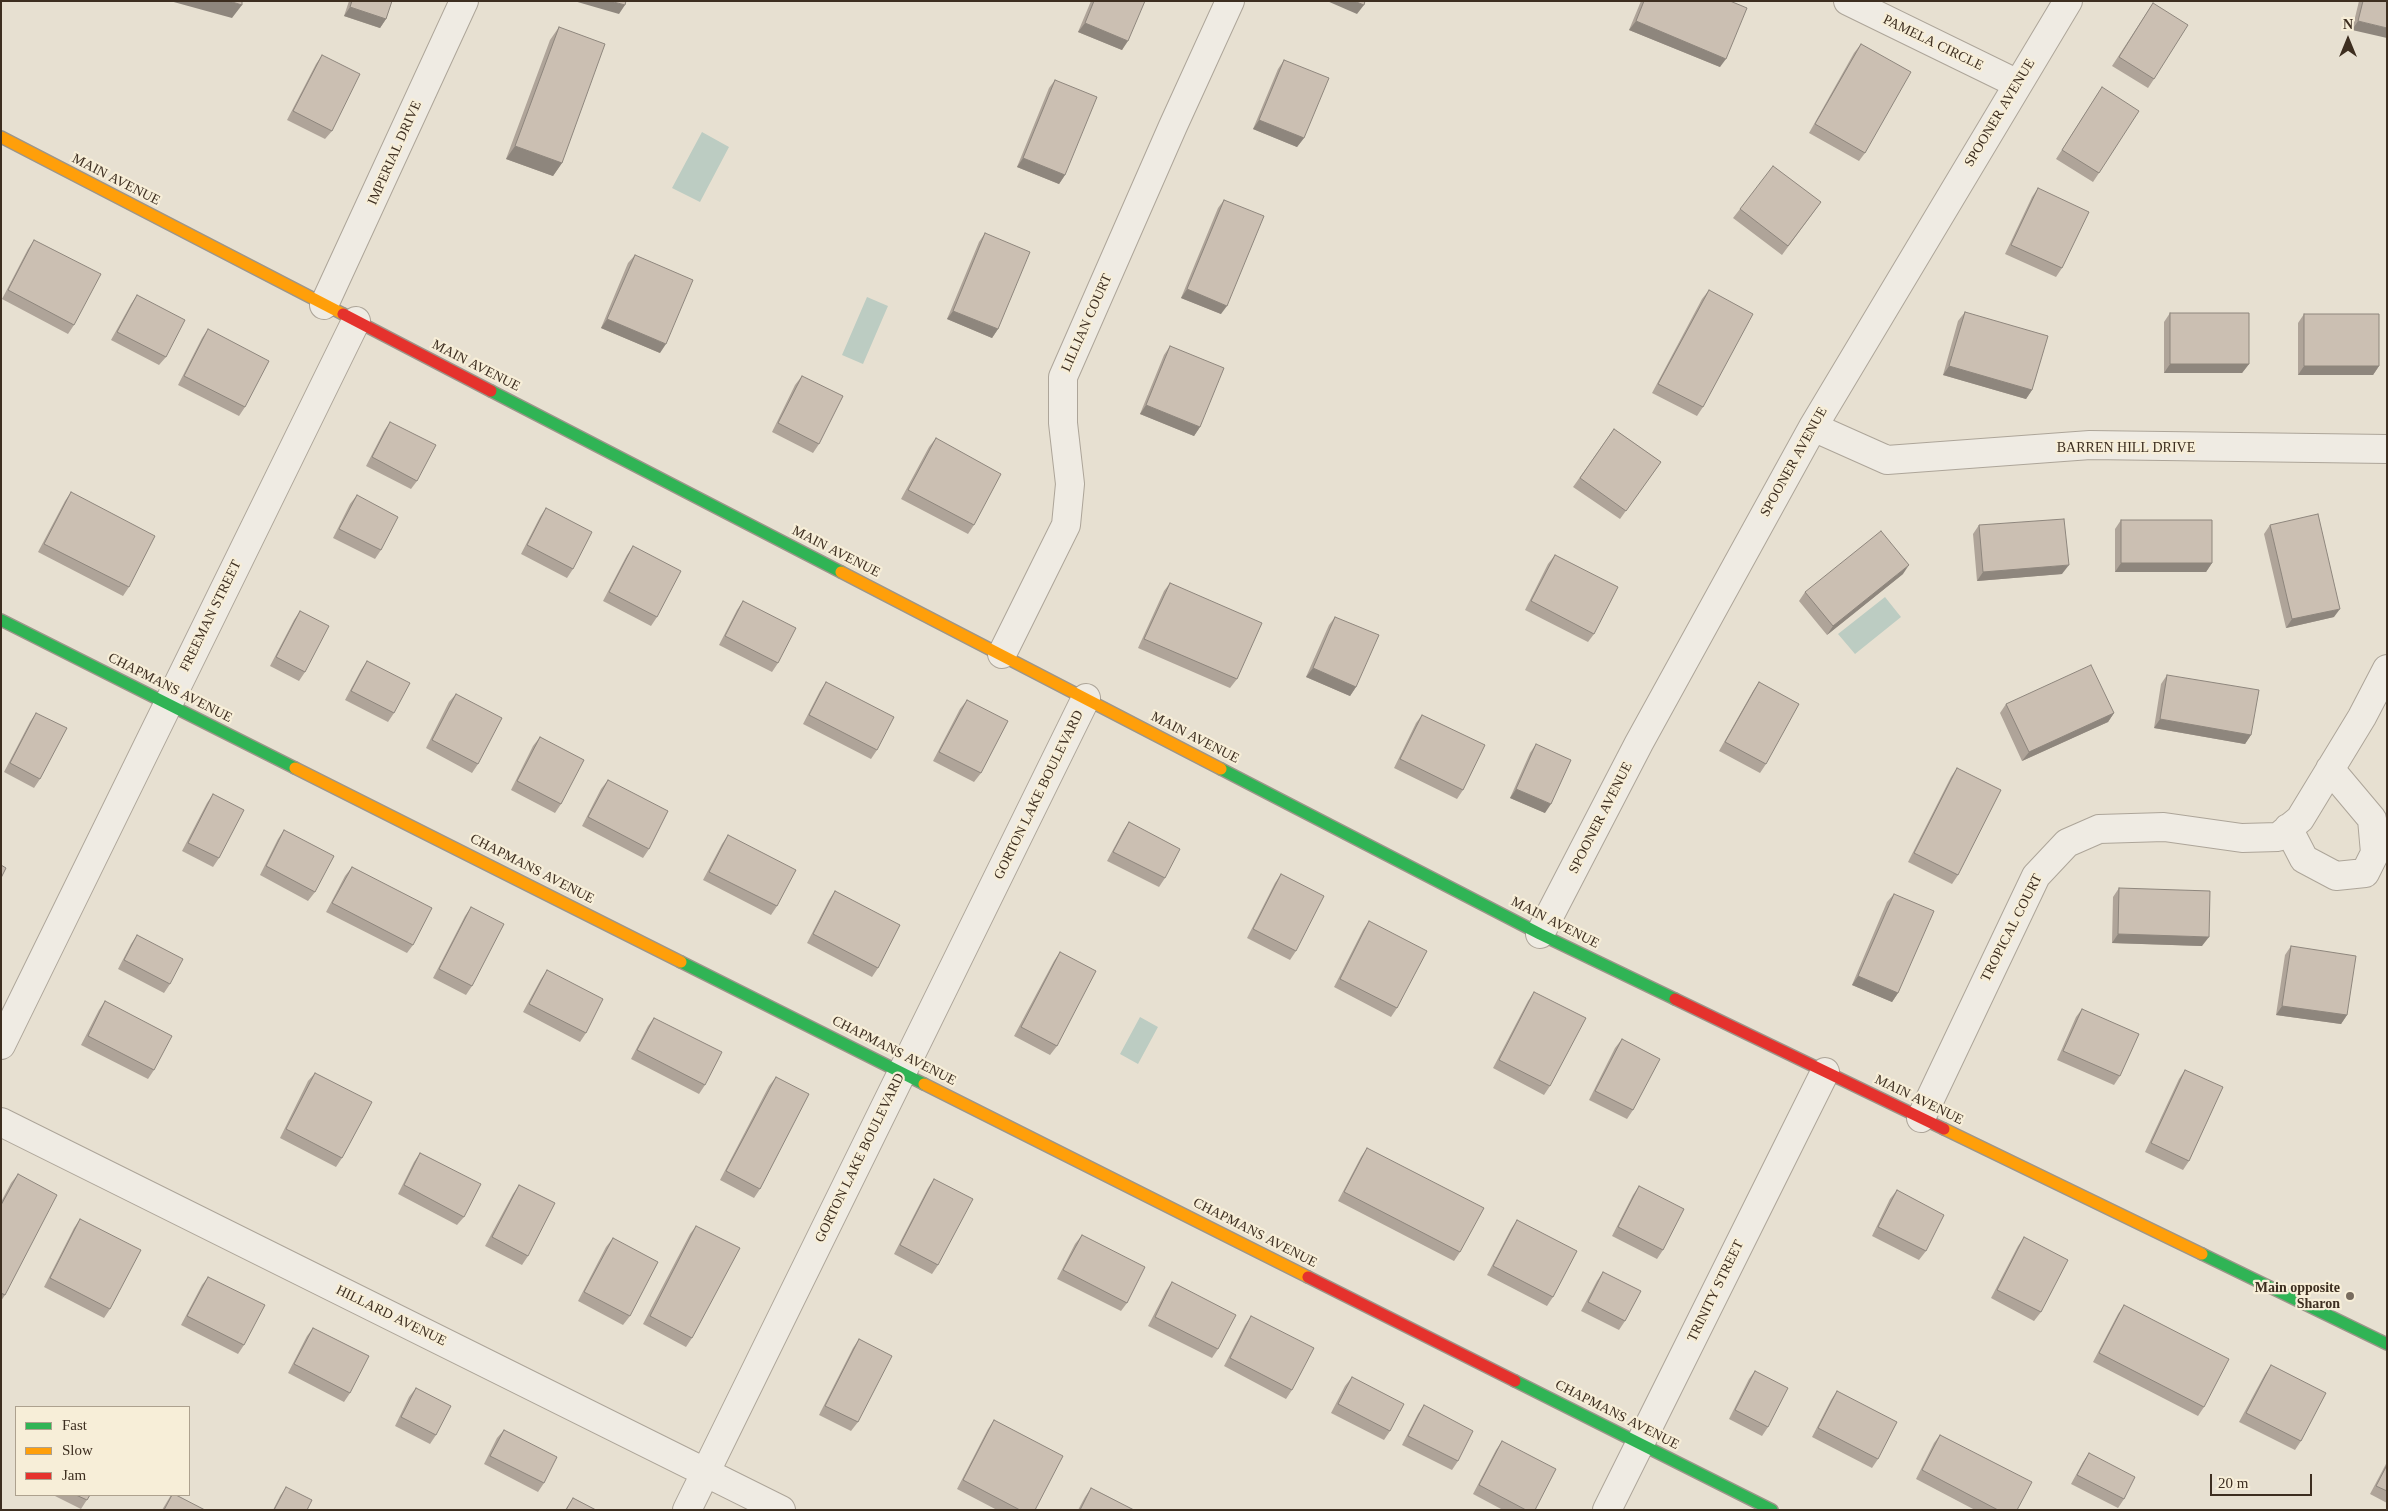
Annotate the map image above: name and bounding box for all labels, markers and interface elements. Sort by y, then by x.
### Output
street label: PAMELA CIRCLE [1880,11,1986,75]
north arrow [2323,15,2373,65]
text: N [2343,17,2353,32]
street label: SPOONER AVENUE [1961,56,2039,170]
street label: IMPERIAL DRIVE [364,98,426,208]
street label: MAIN AVENUE [69,151,163,209]
street label: LILLIAN COURT [1058,271,1116,375]
street label: MAIN AVENUE [429,337,523,395]
street label: SPOONER AVENUE [1757,404,1831,520]
street label: BARREN HILL DRIVE [2057,440,2195,456]
street label: MAIN AVENUE [789,523,883,581]
street label: FREEMAN STREET [177,558,245,674]
street label: CHAPMANS AVENUE [105,649,235,727]
street label: GORTON LAKE BOULEVARD [991,708,1087,882]
street label: MAIN AVENUE [1148,709,1242,767]
street label: SPOONER AVENUE [1566,759,1636,877]
street label: CHAPMANS AVENUE [467,830,597,908]
street label: TROPICAL COURT [1978,871,2046,985]
street label: MAIN AVENUE [1508,894,1602,952]
street label: CHAPMANS AVENUE [829,1012,959,1090]
street label: GORTON LAKE BOULEVARD [812,1071,908,1245]
street label: MAIN AVENUE [1872,1071,1966,1129]
street label: CHAPMANS AVENUE [1190,1194,1320,1272]
street label: TRINITY STREET [1684,1238,1748,1344]
place label: Main opposite Sharon [2255,1280,2340,1312]
street label: HILLARD AVENUE [333,1282,449,1350]
marker: Main opposite Sharon [2344,1290,2356,1302]
street label: CHAPMANS AVENUE [1552,1376,1682,1454]
legend [15,1406,190,1496]
text: Fast [62,1417,87,1433]
text: Slow [62,1442,93,1458]
scale bar [2213,1464,2316,1496]
text: Jam [62,1467,86,1483]
text: 20 m [2218,1475,2248,1491]

